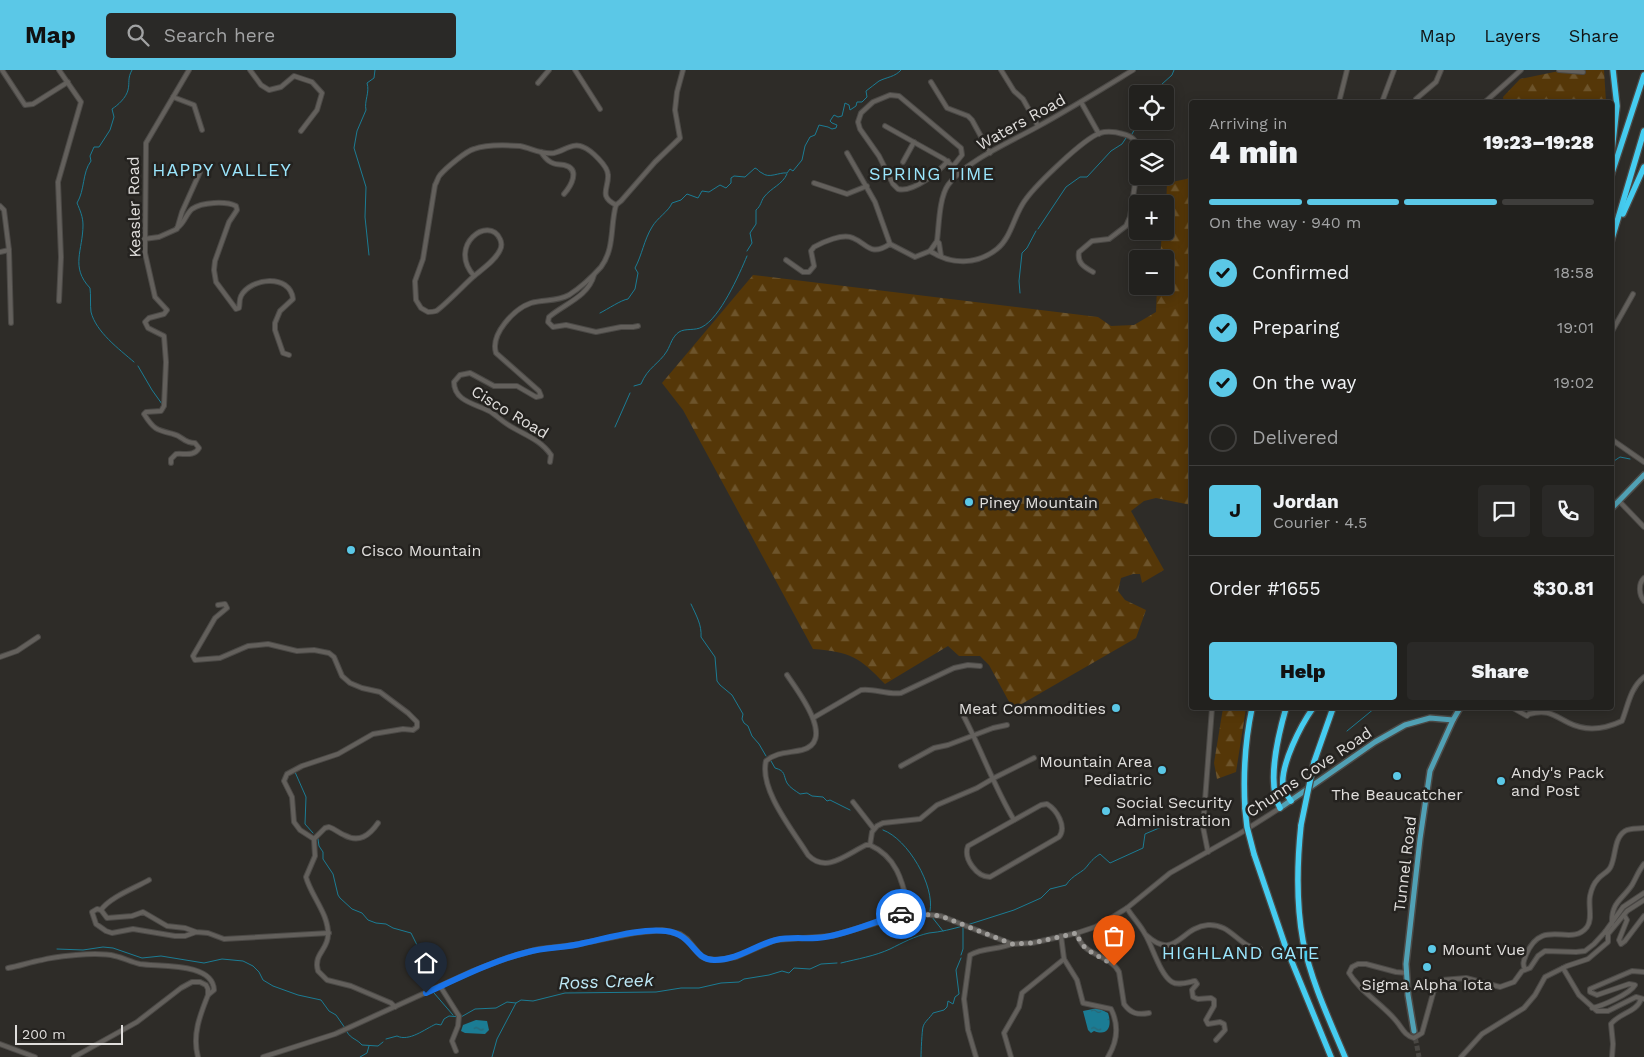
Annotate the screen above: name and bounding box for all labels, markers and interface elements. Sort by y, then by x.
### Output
search box [106,13,456,58]
text: Map [25,21,76,49]
icon: search [124,21,152,49]
text: Search here [164,24,275,47]
text: Map [1419,25,1456,46]
text: Layers [1484,25,1541,46]
text: Share [1569,25,1619,46]
map controls [1129,85,1174,295]
button: locate [1129,85,1174,130]
street label: Waters Road [973,90,1069,154]
text: Arriving in [1209,114,1287,133]
text: 19:23–19:28 [1483,131,1594,154]
text: 4 min [1209,133,1298,171]
button: layers [1129,140,1174,185]
street label: Keasler Road [124,156,144,258]
district label: HAPPY VALLEY [152,159,292,180]
district label: SPRING TIME [869,163,995,184]
button: + [1129,195,1174,240]
text: On the way · 940 m [1209,213,1361,232]
button: − [1129,250,1174,295]
icon: check [1209,259,1237,287]
text: Confirmed [1252,261,1349,284]
text: 18:58 [1554,263,1594,282]
icon: check [1209,314,1237,342]
text: Preparing [1252,316,1339,339]
text: 19:01 [1557,318,1594,337]
icon: check [1209,369,1237,397]
text: On the way [1252,371,1356,394]
text: 19:02 [1554,373,1594,392]
street label: Cisco Road [468,382,552,442]
text: Delivered [1252,426,1339,449]
button: chat [1478,485,1530,537]
button: phone [1542,485,1594,537]
text: Jordan [1273,490,1339,513]
place label: Piney Mountain [979,493,1098,512]
marker: Piney Mountain [963,496,975,508]
text: J [1229,499,1241,522]
text: Courier · 4.5 [1273,513,1367,532]
place label: Cisco Mountain [361,541,481,560]
marker: Cisco Mountain [345,544,357,556]
text: Order #1655 [1209,577,1320,600]
text: $30.81 [1533,577,1594,600]
button: Help [1209,642,1397,700]
button: Share [1407,642,1594,700]
place label: Meat Commodities [959,699,1106,718]
marker: Meat Commodities [1110,702,1122,714]
street label: Chunns Cove Road [1243,723,1375,821]
place label: Mountain Area Pediatric [1039,752,1152,789]
place label: Andy's Pack and Post [1511,763,1604,800]
marker: Mountain Area Pediatric [1156,764,1168,776]
marker: The Beaucatcher [1391,770,1403,782]
marker: Andy's Pack and Post [1495,775,1507,787]
place label: The Beaucatcher [1331,785,1463,804]
place label: Social Security Administration [1116,793,1233,830]
marker: Social Security Administration [1100,805,1112,817]
street label: Tunnel Road [1390,815,1420,913]
courier [876,889,926,939]
icon: car [887,900,915,928]
pin [1093,915,1135,966]
icon: bag [1100,922,1128,950]
place label: Mount Vue [1442,940,1525,959]
pin [405,942,447,993]
district label: HIGHLAND GATE [1162,942,1320,963]
marker: Mount Vue [1426,943,1438,955]
icon: home [412,949,440,977]
marker: Sigma Alpha Iota [1421,961,1433,973]
water label: Ross Creek [558,969,655,993]
place label: Sigma Alpha Iota [1361,975,1493,994]
scale bar [15,1022,122,1045]
text: 200 m [22,1026,66,1042]

